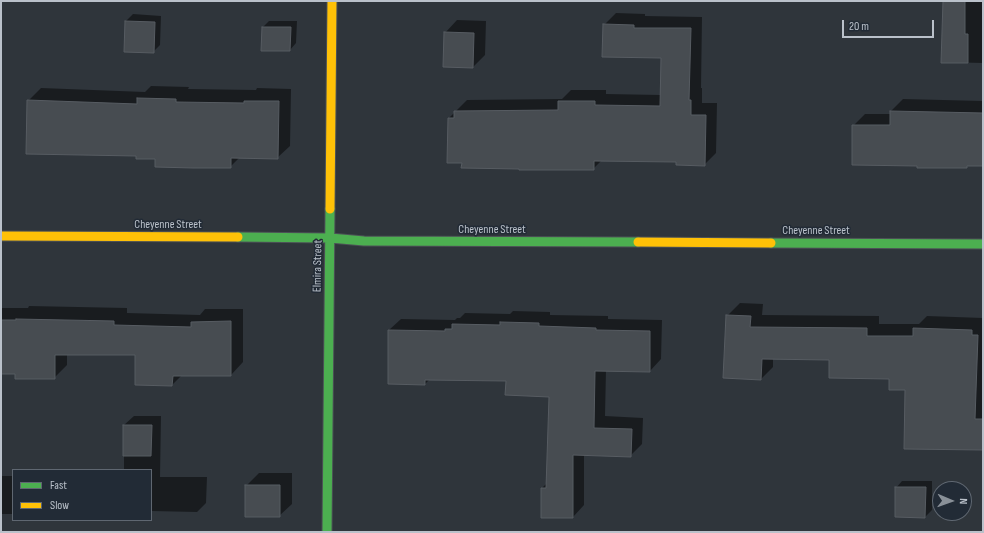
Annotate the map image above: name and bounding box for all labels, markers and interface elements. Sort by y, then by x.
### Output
scale bar [844,12,936,38]
text: 20 m [849,19,869,34]
street label: Cheyenne Street [134,218,202,232]
street label: Cheyenne Street [458,223,526,237]
street label: Cheyenne Street [782,224,850,238]
street label: Elmira Street [310,240,326,292]
legend [12,469,152,521]
text: Fast [50,478,67,493]
north arrow [932,481,972,521]
text: Slow [50,498,69,513]
text: N [957,498,970,505]

